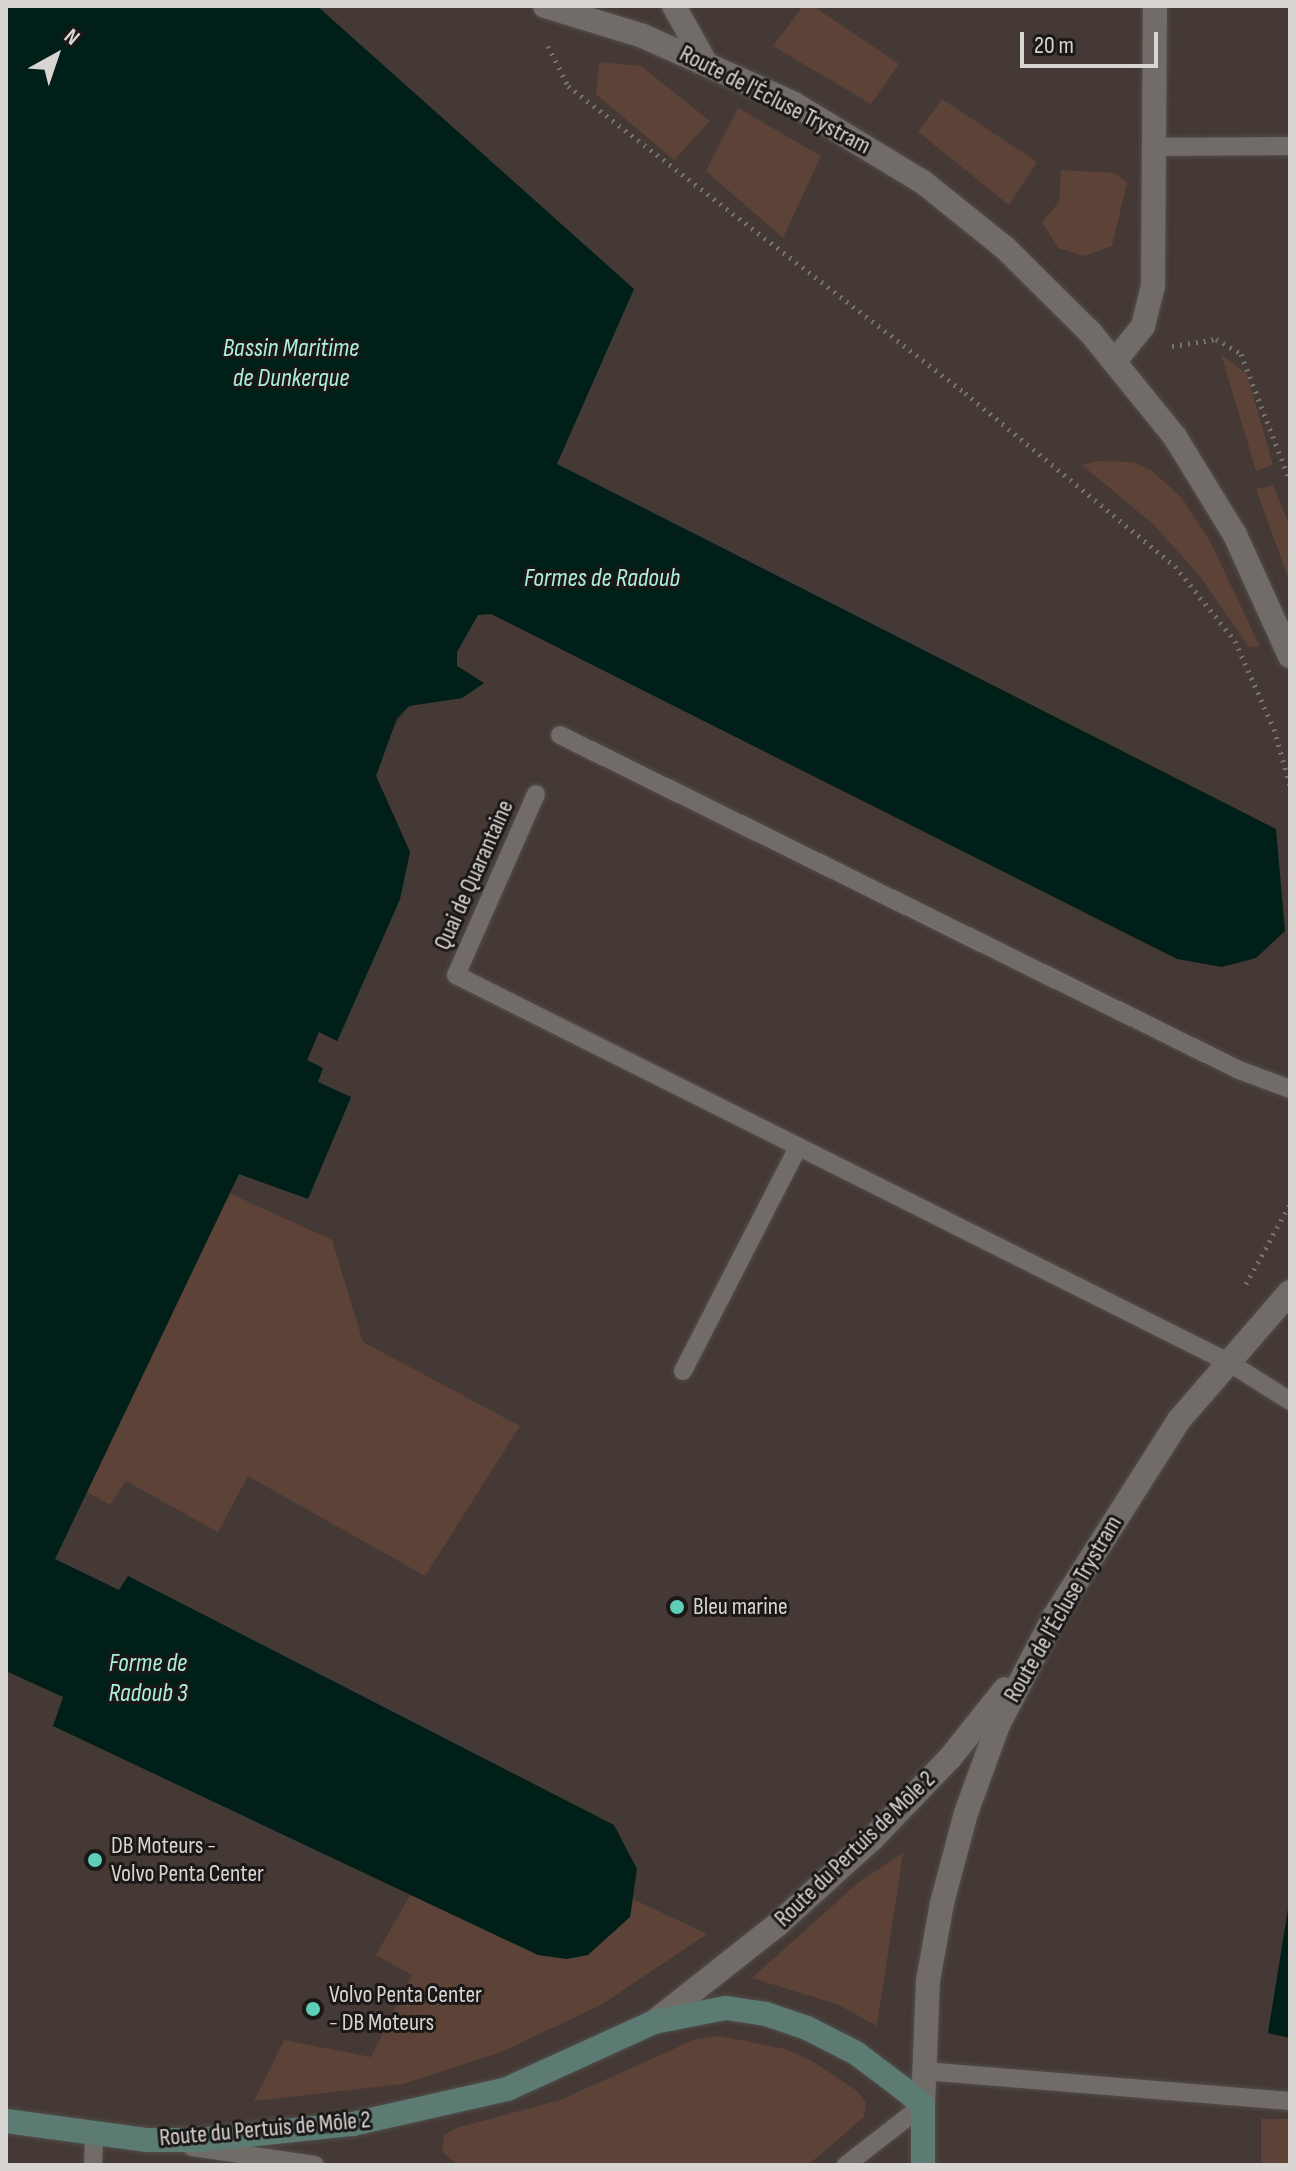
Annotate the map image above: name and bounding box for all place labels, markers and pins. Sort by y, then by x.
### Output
place label: Bleu marine [693,1593,788,1621]
marker: Bleu marine [668,1598,686,1616]
place label: DB Moteurs - Volvo Penta Center [111,1832,264,1888]
marker: DB Moteurs - Volvo Penta Center [86,1851,104,1869]
place label: Volvo Penta Center - DB Moteurs [329,1981,482,2037]
marker: Volvo Penta Center - DB Moteurs [304,2000,322,2018]

